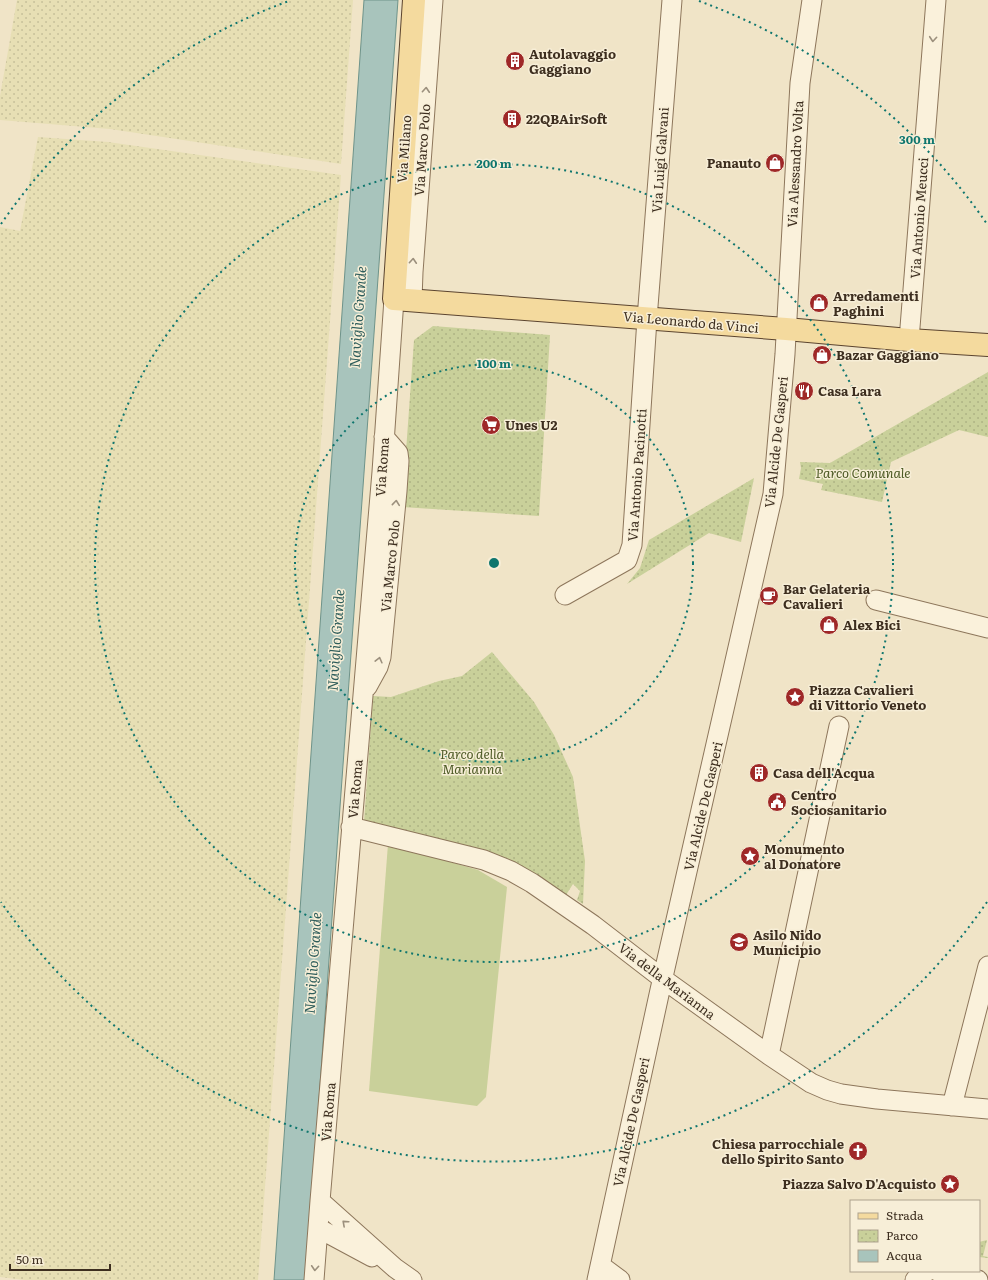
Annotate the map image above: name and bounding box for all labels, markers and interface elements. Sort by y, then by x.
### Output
one-way arrow [928,36,937,42]
place label: Autolavaggio Gaggiano [529,44,616,78]
building icon: Autolavaggio Gaggiano [504,50,526,72]
one-way arrow [422,87,431,93]
street label: Via Alessandro Volta [782,100,807,228]
street label: Via Marco Polo [409,103,434,197]
street label: Via Luigi Galvani [646,106,673,214]
building icon: 22QBAirSoft [501,108,523,130]
place label: 22QBAirSoft [526,109,608,128]
street label: Via Milano [392,114,415,184]
text: 300 m [899,130,935,148]
shop icon: Panauto [764,152,786,174]
place label: Panauto [707,153,761,172]
text: 200 m [476,154,512,172]
street label: Via Antonio Meucci [905,156,932,279]
one-way arrow [409,258,418,264]
water label: Naviglio Grande [343,265,371,368]
place label: Arredamenti Paghini [833,286,919,320]
shop icon: Arredamenti Paghini [808,292,830,314]
street label: Via Leonardo da Vinci [622,306,760,337]
shop icon: Bazar Gaggiano [811,344,833,366]
place label: Bazar Gaggiano [836,345,939,364]
text: 100 m [477,354,511,372]
street label: Via Alcide De Gasperi [759,375,792,509]
restaurant icon: Casa Lara [793,380,815,402]
place label: Casa Lara [818,381,882,400]
street label: Via Antonio Pacinotti [622,407,651,542]
supermarket icon: Unes U2 [480,414,502,436]
place label: Unes U2 [505,415,557,434]
street label: Via Roma [370,437,393,497]
park label: Parco Comunale [816,463,910,482]
one-way arrow [392,500,401,506]
street label: Via Marco Polo [375,518,404,613]
centre of rings [487,556,501,570]
place label: Bar Gelateria Cavalieri [783,579,871,613]
cafe icon: Bar Gelateria Cavalieri [758,585,780,607]
water label: Naviglio Grande [321,588,349,691]
shop icon: Alex Bici [818,614,840,636]
place label: Alex Bici [843,615,901,634]
one-way arrow [375,657,383,663]
place label: Piazza Cavalieri di Vittorio Veneto [809,680,926,714]
place icon: Piazza Cavalieri di Vittorio Veneto [784,686,806,708]
street label: Via Alcide De Gasperi [678,739,727,872]
park label: Parco della Marianna [440,744,505,778]
street label: Via Roma [342,758,367,819]
building icon: Casa dell'Acqua [748,762,770,784]
place label: Casa dell'Acqua [773,763,875,782]
place label: Centro Sociosanitario [791,785,887,819]
public building icon: Centro Sociosanitario [766,791,788,813]
place label: Monumento al Donatore [764,839,845,873]
place icon: Monumento al Donatore [739,845,761,867]
water label: Naviglio Grande [298,911,326,1014]
place label: Asilo Nido Municipio [753,925,821,959]
school or university icon: Asilo Nido Municipio [728,931,750,953]
street label: Via della Marianna [615,938,720,1023]
street label: Via Alcide De Gasperi [607,1055,654,1188]
street label: Via Roma [315,1081,340,1142]
place label: Chiesa parrocchiale dello Spirito Santo [712,1134,844,1168]
church icon: Chiesa parrocchiale dello Spirito Santo [847,1140,869,1162]
place icon: Piazza Salvo D'Acquisto [939,1173,961,1195]
place label: Piazza Salvo D'Acquisto [782,1174,936,1193]
legend [850,1200,980,1272]
text: Strada [886,1206,924,1224]
one-way arrow [342,1221,350,1228]
text: Parco [886,1226,918,1244]
scale bar [10,1246,110,1272]
text: Acqua [886,1246,922,1264]
text: 50 m [16,1250,43,1268]
one-way arrow [311,1265,320,1271]

